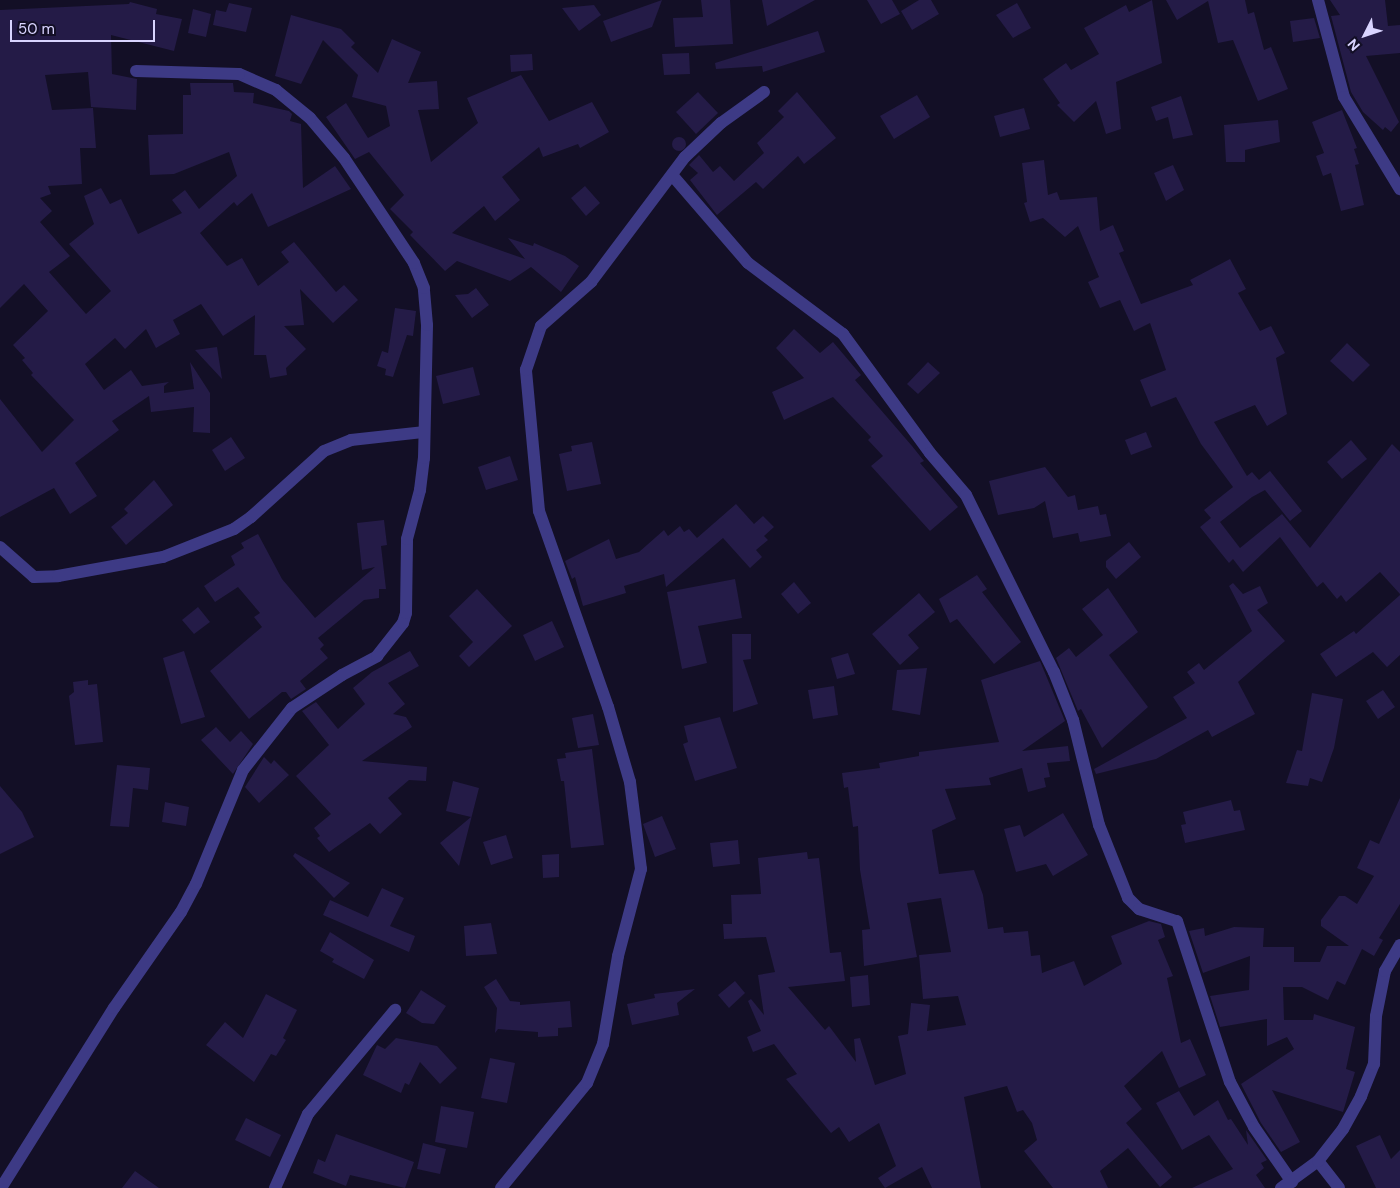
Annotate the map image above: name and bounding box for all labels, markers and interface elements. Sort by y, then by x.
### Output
scale bar [12,10,158,42]
north arrow [1340,10,1390,60]
text: 50 m [18,19,55,39]
text: N [1344,35,1364,55]

